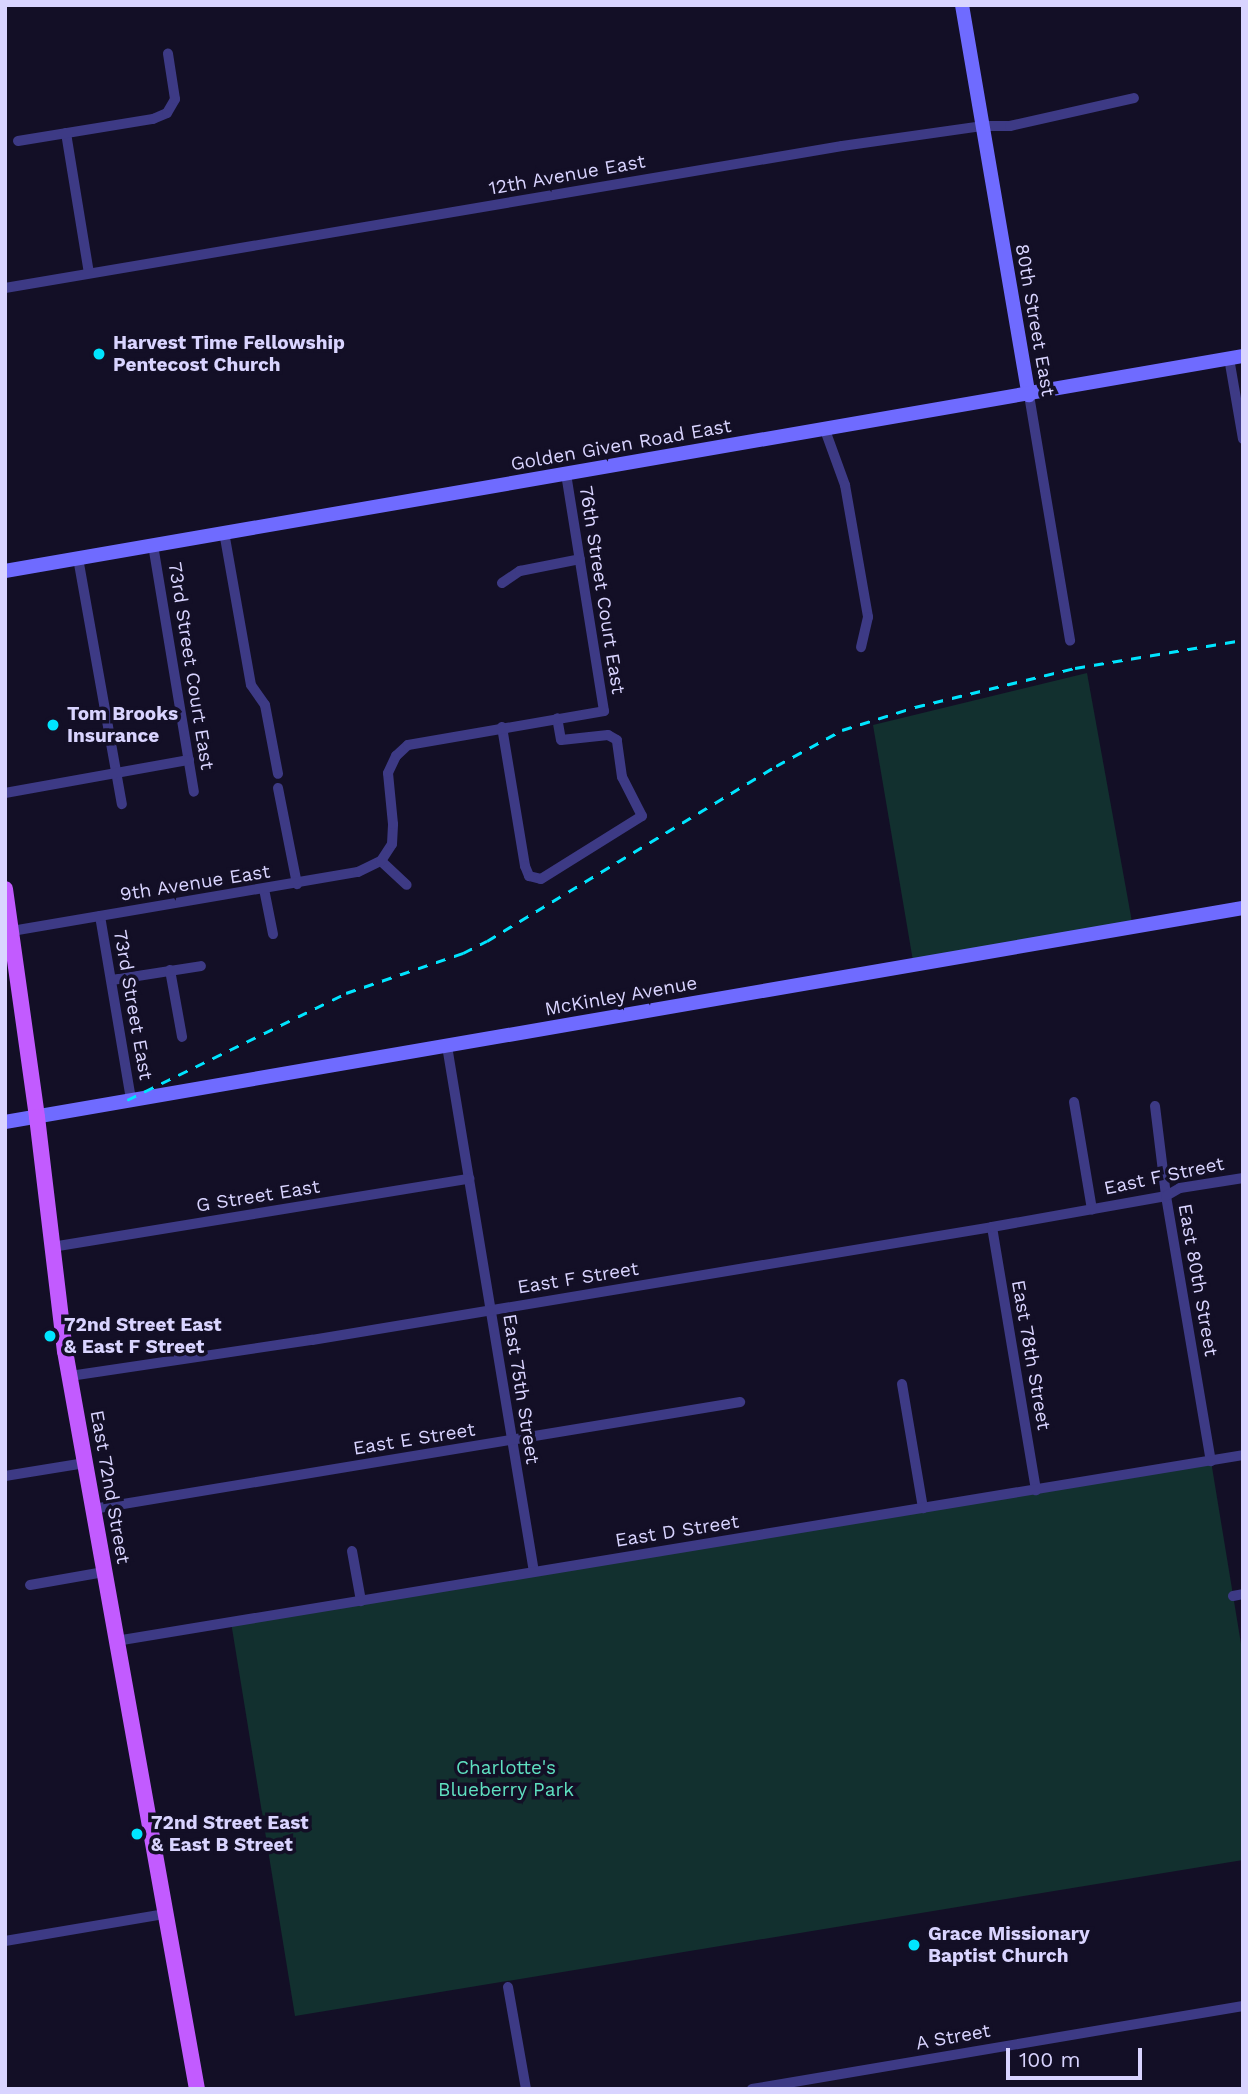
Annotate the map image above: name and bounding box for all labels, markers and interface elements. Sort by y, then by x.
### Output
street label: 12th Avenue East [487,150,647,200]
street label: 80th Street East [1010,242,1060,398]
place label: Harvest Time Fellowship Pentecost Church [113,332,345,376]
marker: Harvest Time Fellowship Pentecost Church [91,346,107,362]
street label: Golden Given Road East [509,414,733,476]
street label: 76th Street Court East [574,484,630,696]
street label: 73rd Street Court East [163,561,219,771]
place label: Tom Brooks Insurance [67,703,178,747]
marker: Tom Brooks Insurance [45,717,61,733]
street label: 9th Avenue East [118,860,272,906]
street label: 73rd Street East [109,928,157,1082]
street label: McKinley Avenue [542,971,700,1021]
street label: East F Street [1102,1152,1226,1200]
street label: G Street East [195,1175,321,1217]
street label: East 80th Street [1173,1202,1223,1358]
street label: East F Street [516,1257,640,1299]
street label: East 78th Street [1007,1278,1055,1432]
street label: East 75th Street [498,1312,544,1466]
place label: 72nd Street East & East F Street [64,1314,222,1358]
marker: 72nd Street East & East F Street [42,1328,58,1344]
street label: East 72nd Street [85,1408,135,1566]
street label: East E Street [351,1418,477,1460]
street label: East D Street [614,1510,740,1552]
park label: Charlotte's Blueberry Park [438,1757,574,1801]
place label: 72nd Street East & East B Street [151,1812,309,1856]
marker: 72nd Street East & East B Street [129,1826,145,1842]
place label: Grace Missionary Baptist Church [928,1923,1090,1967]
marker: Grace Missionary Baptist Church [906,1937,922,1953]
street label: A Street [913,2019,993,2055]
scale bar [1010,2035,1146,2078]
text: 100 m [1019,2047,1081,2072]

